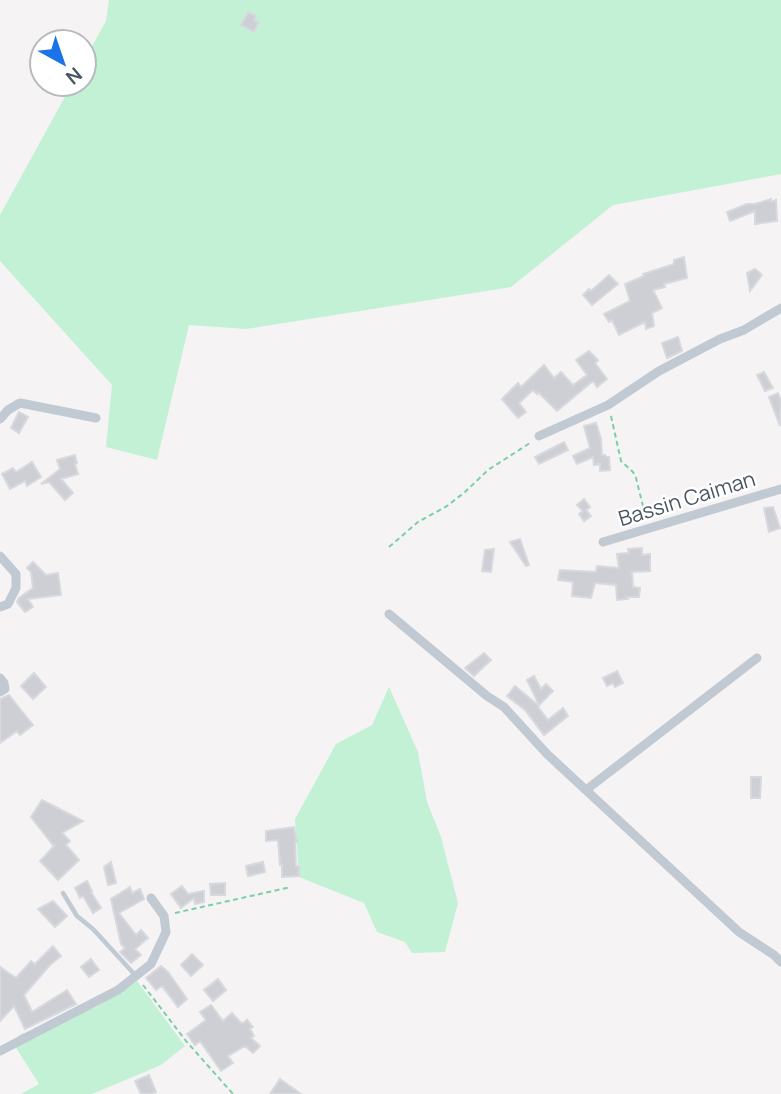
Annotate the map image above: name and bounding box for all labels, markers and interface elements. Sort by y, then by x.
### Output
north arrow [28,28,98,98]
text: N [60,62,88,90]
street label: Bassin Caiman [615,464,759,532]

